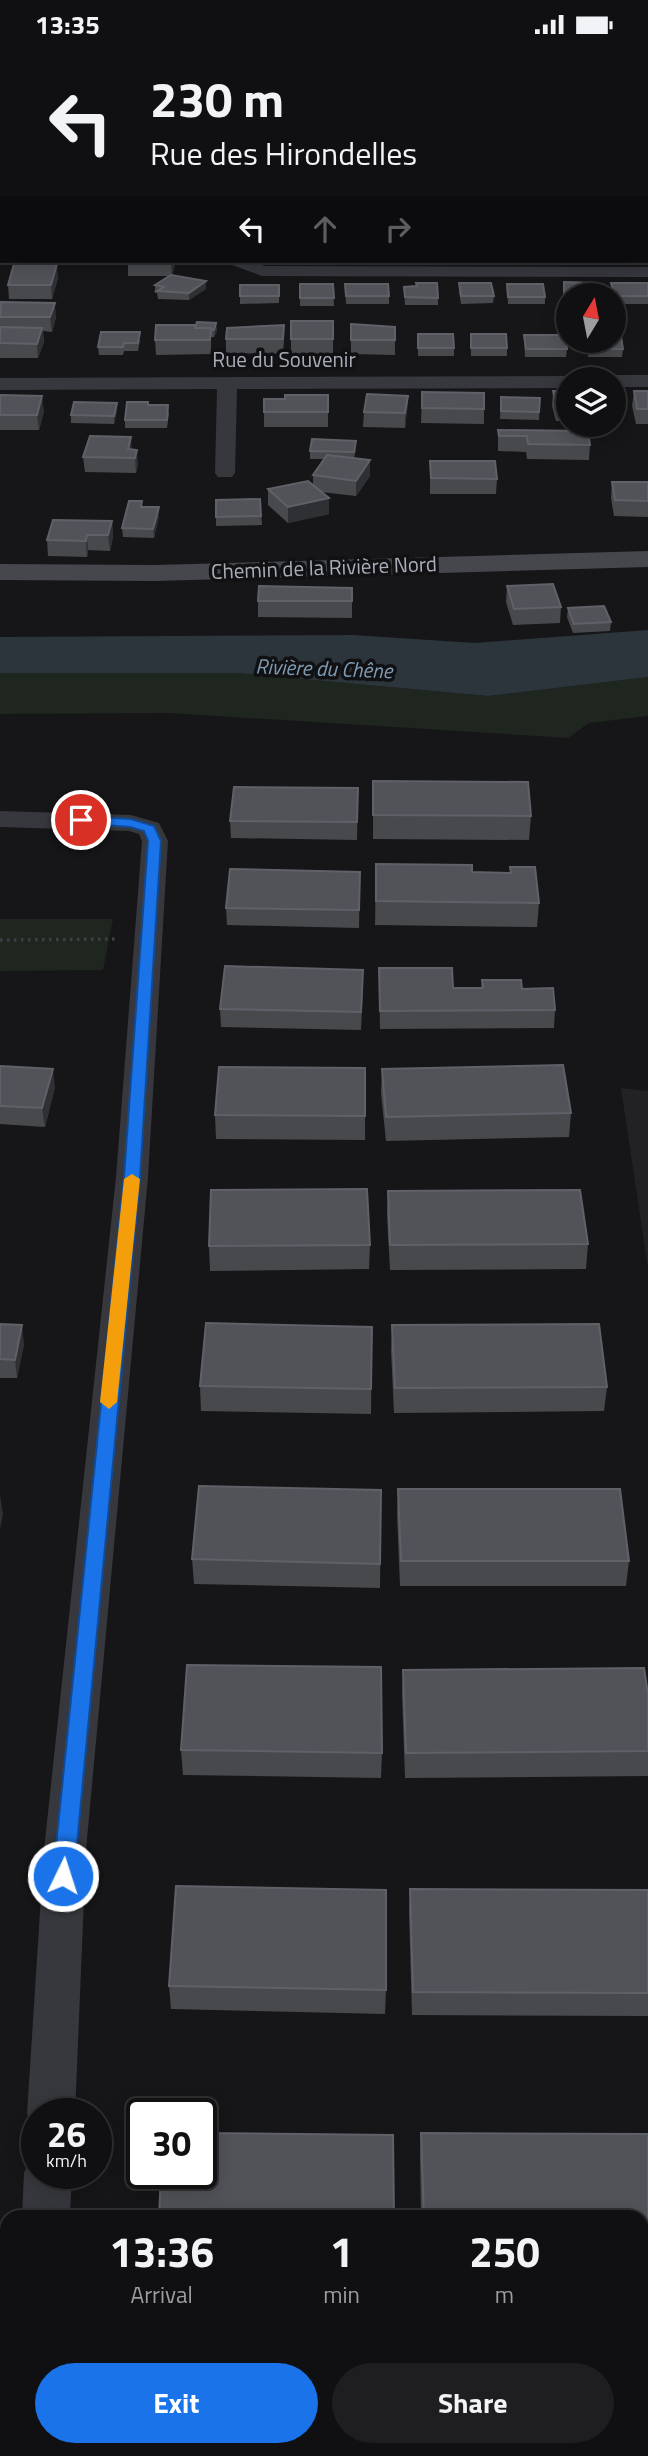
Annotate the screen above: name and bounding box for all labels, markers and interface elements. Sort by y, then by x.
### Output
text: 13:35 [35,5,100,44]
text: 230 m [150,61,284,136]
icon: left [35,77,126,168]
text: Rue des Hirondelles [150,129,417,177]
icon: left [233,210,271,248]
icon: ahead [306,210,344,248]
icon: right [379,210,417,248]
north arrow [556,283,626,353]
map controls [556,283,626,437]
street label: Rue du Souvenir [212,343,356,375]
button: layers [556,367,626,437]
street label: Chemin de la Rivière Nord [210,547,438,587]
water label: Rivière du Chêne [255,650,394,686]
pin [51,790,111,850]
icon: arrive [62,801,100,839]
position arrow [26,1839,100,1913]
speed limit sign: 30 [126,2098,217,2189]
text: 26 [47,2107,86,2161]
text: km/h [46,2147,87,2174]
text: 13:36 [109,2219,214,2283]
text: 1 [330,2219,353,2283]
text: 250 [469,2219,540,2283]
text: Arrival [130,2277,193,2312]
text: min [323,2277,360,2312]
text: m [495,2277,514,2312]
button: Exit [35,2363,318,2443]
button: Share [332,2363,614,2443]

